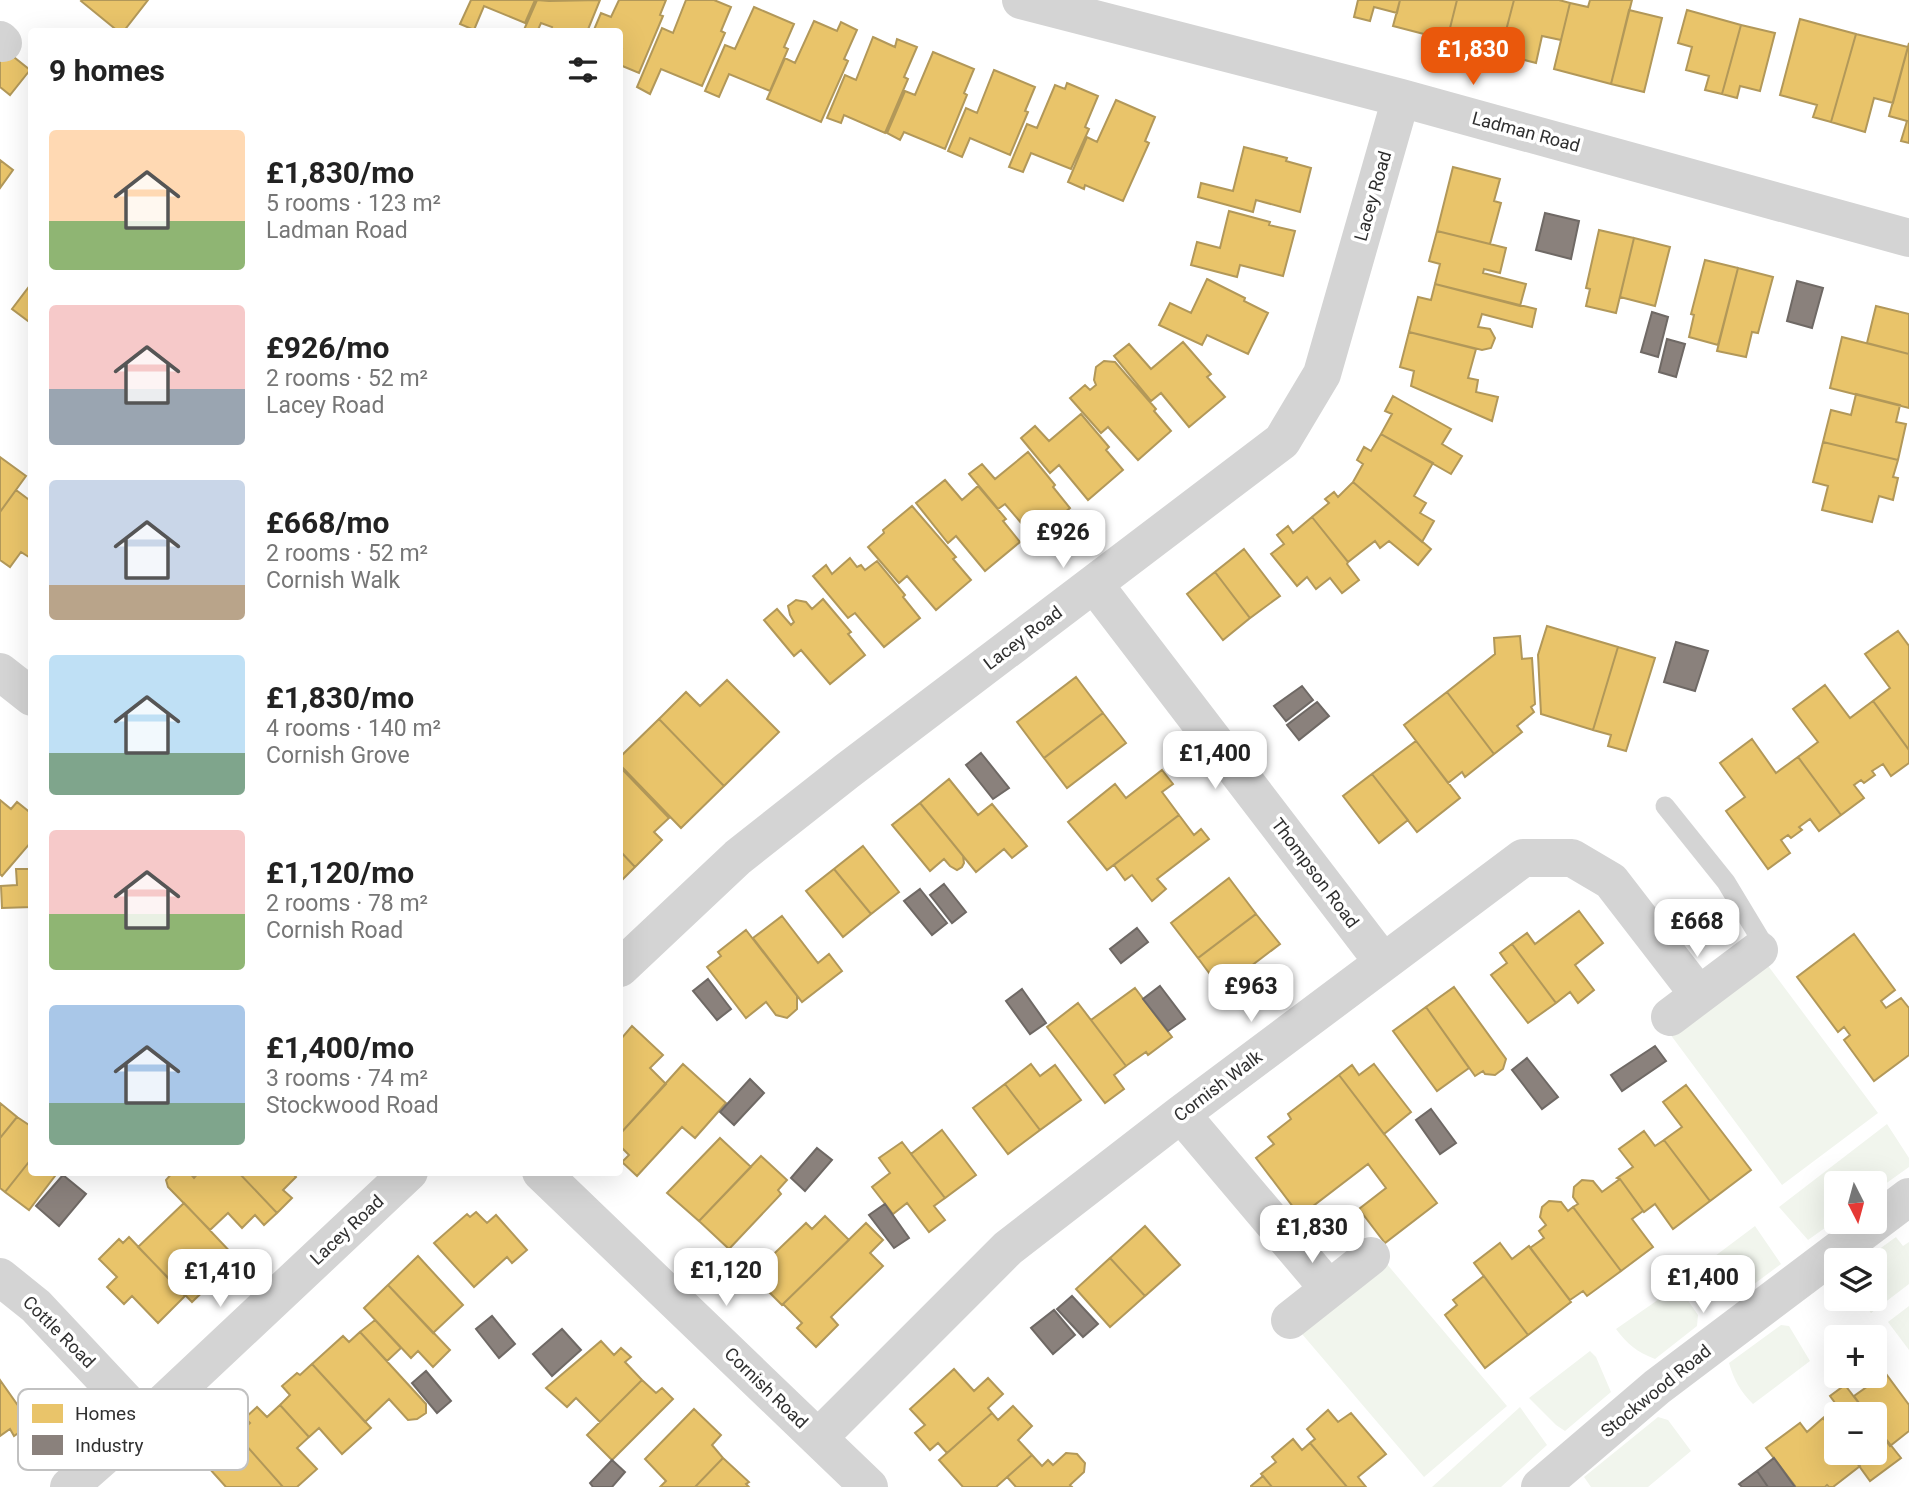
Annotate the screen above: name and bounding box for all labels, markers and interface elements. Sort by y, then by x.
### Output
pin: £1,830 [1416,28,1530,87]
text: £1,830 [1437,36,1509,63]
icon: filters [564,51,602,89]
text: 9 homes [49,53,165,88]
street label: Ladman Road [1470,107,1582,156]
street label: Lacey Road [1350,148,1395,243]
text: £1,830/mo [266,155,414,190]
icon: home [105,158,189,242]
text: 5 rooms · 123 m² [266,190,441,217]
text: Ladman Road [266,217,408,244]
text: £926/mo [266,330,390,365]
icon: home [105,333,189,417]
text: 2 rooms · 52 m² [266,365,428,392]
text: Lacey Road [266,392,384,419]
text: £668/mo [266,505,390,540]
icon: home [105,508,189,592]
pin: £926 [1022,510,1104,570]
text: £926 [1036,519,1090,546]
text: 2 rooms · 52 m² [266,540,428,567]
text: Cornish Walk [266,567,400,594]
street label: Lacey Road [979,601,1066,674]
text: £1,830/mo [266,680,414,715]
icon: home [105,683,189,767]
text: 4 rooms · 140 m² [266,715,441,742]
pin: £1,400 [1158,732,1272,791]
text: £1,400 [1179,740,1251,767]
text: Cornish Grove [266,742,410,769]
street label: Thompson Road [1267,814,1364,932]
text: £1,120/mo [266,855,414,890]
icon: home [105,858,189,942]
text: 2 rooms · 78 m² [266,890,428,917]
pin: £668 [1656,900,1738,959]
text: £668 [1670,908,1724,935]
text: Cornish Road [266,917,403,944]
pin: £963 [1210,964,1292,1024]
text: £963 [1224,973,1278,1000]
text: £1,400/mo [266,1030,414,1065]
icon: home [105,1033,189,1117]
street label: Cornish Walk [1169,1045,1267,1126]
text: 3 rooms · 74 m² [266,1065,428,1092]
text: Stockwood Road [266,1092,439,1119]
north arrow [1824,1171,1886,1234]
map controls [1824,1171,1887,1465]
street label: Lacey Road [306,1190,388,1269]
pin: £1,830 [1255,1206,1369,1265]
text: £1,830 [1276,1214,1348,1241]
pin: £1,120 [669,1248,783,1308]
button: layers [1824,1248,1887,1311]
pin: £1,410 [163,1250,277,1309]
pin: £1,400 [1646,1256,1760,1315]
text: £1,120 [690,1257,762,1284]
text: £1,410 [184,1258,256,1285]
text: £1,400 [1667,1264,1739,1291]
street label: Cottle Road [19,1291,100,1372]
button: + [1824,1325,1887,1388]
street label: Stockwood Road [1597,1340,1715,1441]
street label: Cornish Road [720,1343,812,1432]
legend [18,1389,248,1470]
text: Homes [75,1402,136,1425]
button: − [1824,1402,1887,1465]
text: Industry [75,1434,143,1457]

